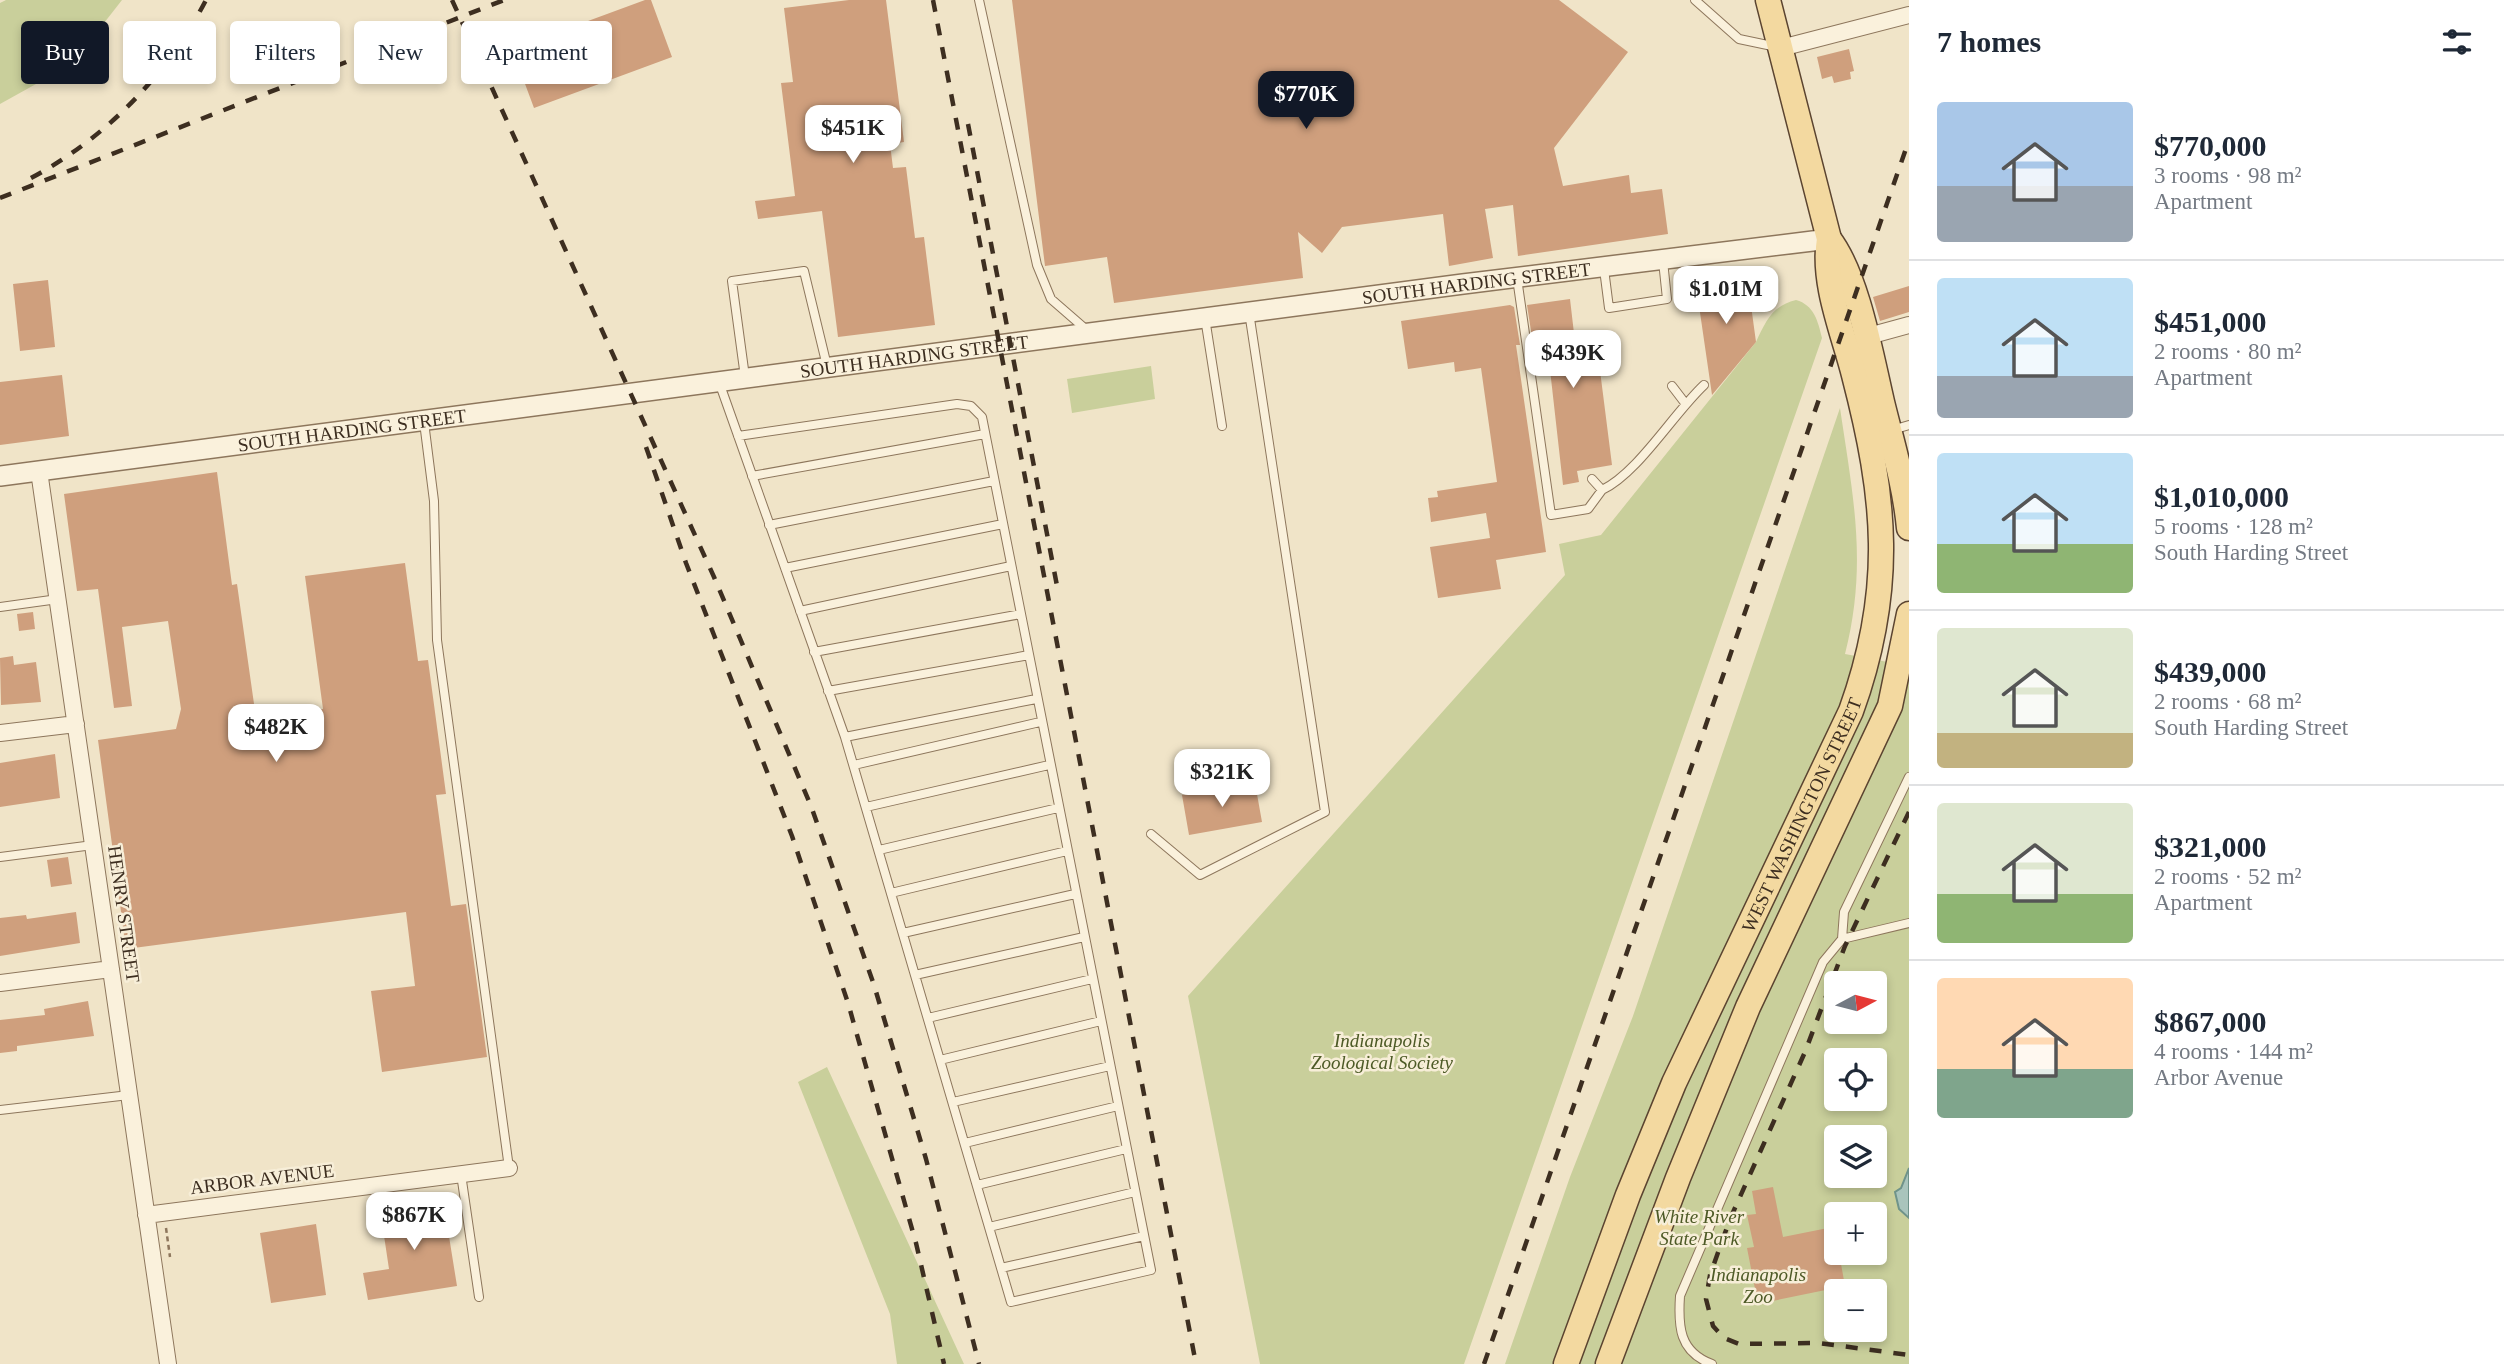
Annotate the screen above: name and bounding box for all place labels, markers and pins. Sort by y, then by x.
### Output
pin: $770K [1257,72,1355,131]
pin: $451K [804,106,902,165]
pin: $1.01M [1669,266,1783,326]
pin: $439K [1524,330,1622,390]
pin: $482K [227,704,325,764]
pin: $321K [1173,750,1271,809]
pin: $867K [365,1192,463,1252]

